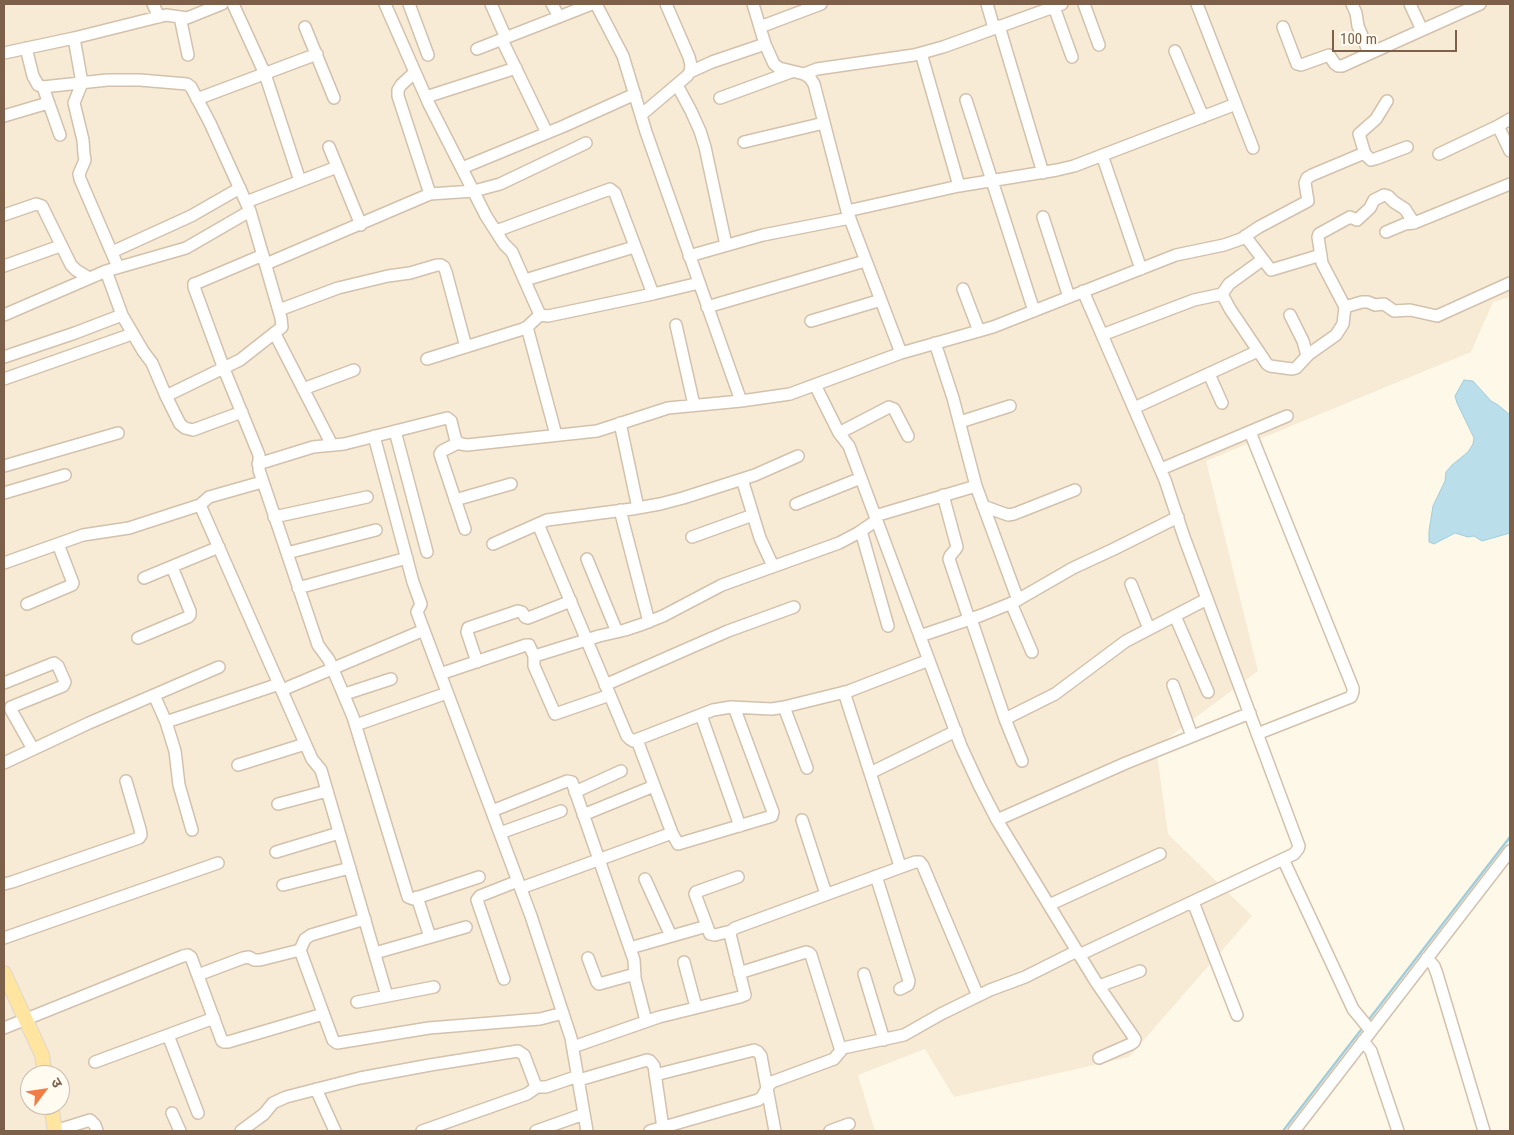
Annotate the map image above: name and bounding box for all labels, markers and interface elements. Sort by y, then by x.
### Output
scale bar [1334,20,1459,52]
text: 100 m [1340,30,1377,48]
north arrow [20,1065,70,1115]
text: उ [48,1075,66,1090]

